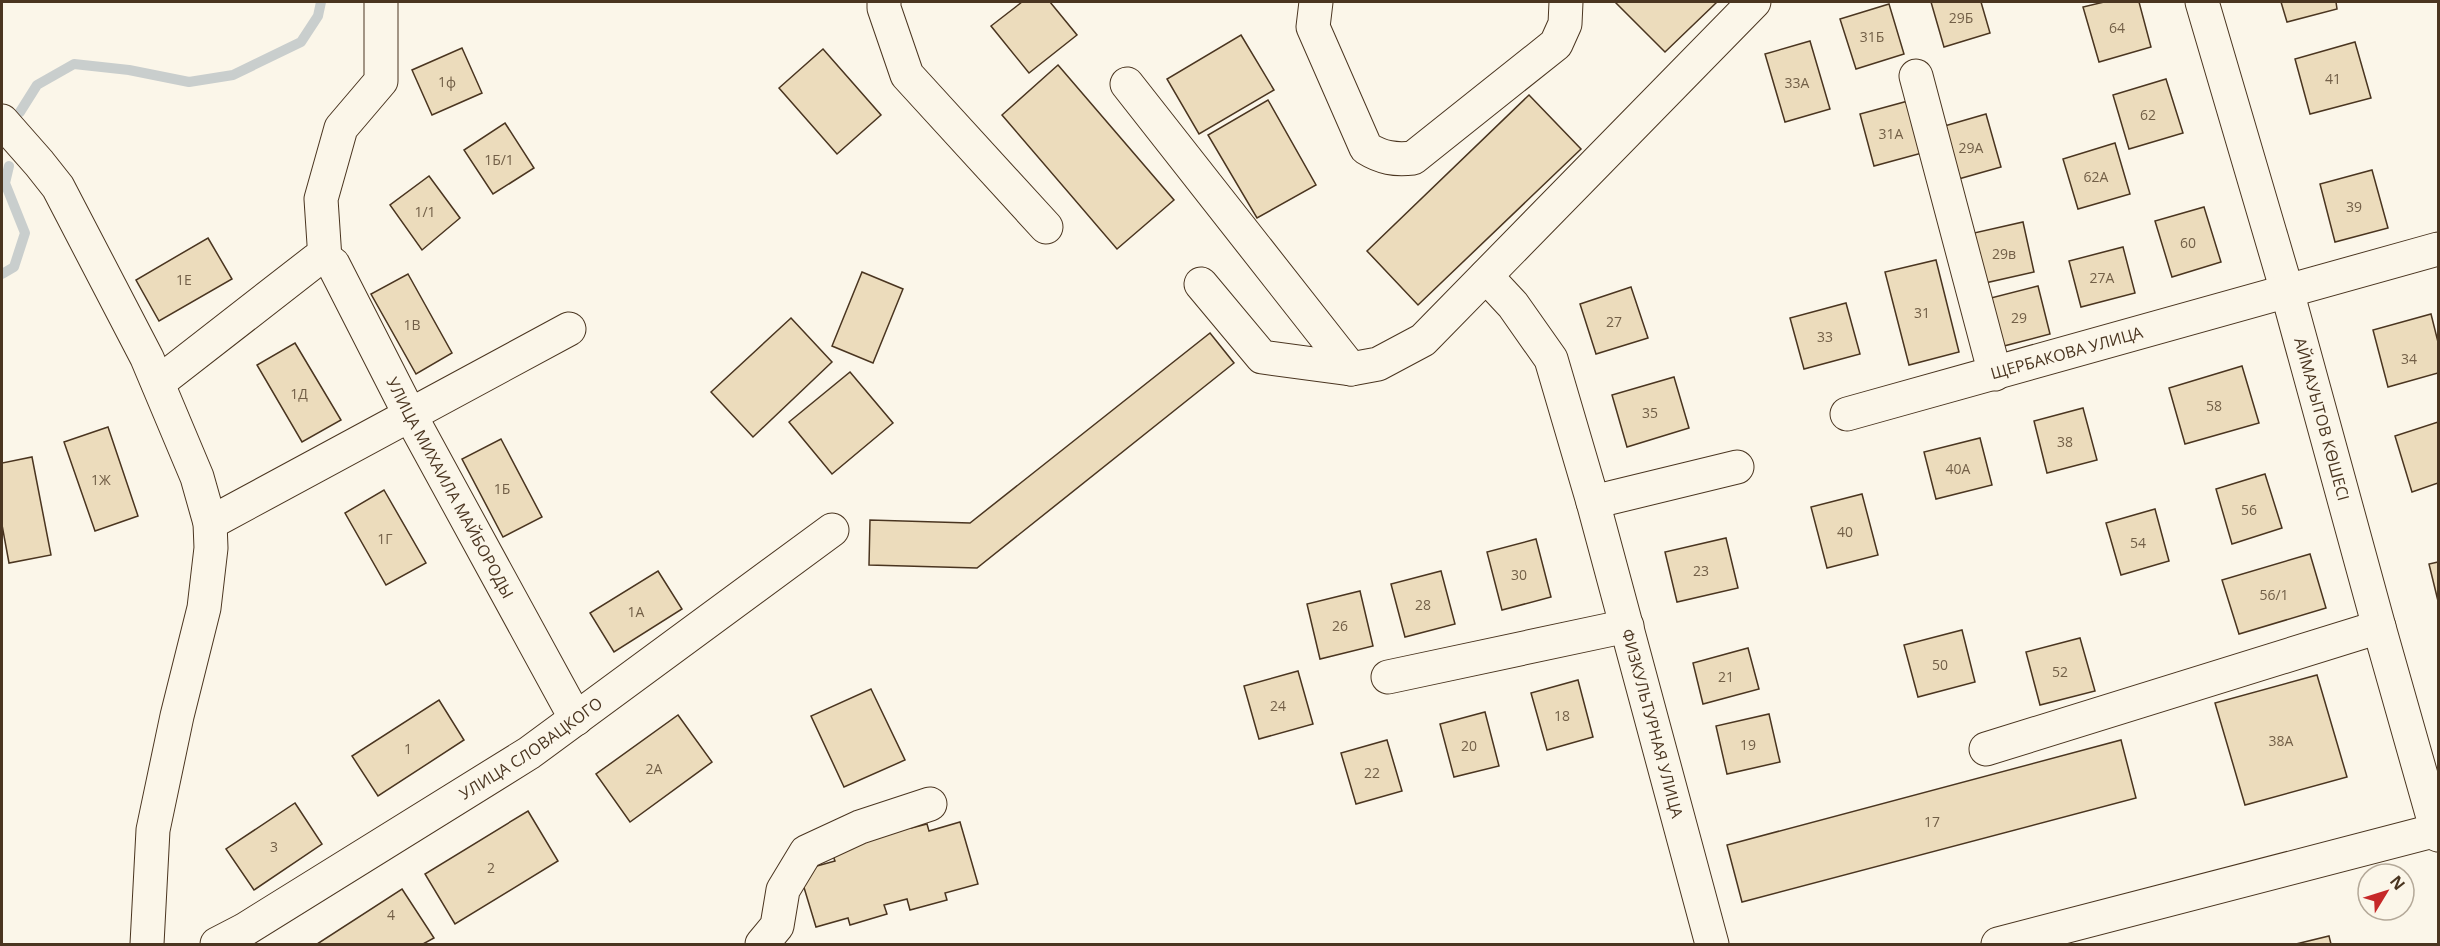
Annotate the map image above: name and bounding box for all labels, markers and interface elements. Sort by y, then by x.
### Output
house number: 29Б [1949,8,1973,27]
house number: 64 [2109,18,2125,37]
house number: 31Б [1860,27,1884,46]
house number: 41 [2325,69,2341,88]
house number: 1ф [438,72,456,91]
house number: 33А [1785,73,1810,92]
house number: 62 [2140,105,2156,124]
house number: 31А [1879,124,1904,143]
house number: 29А [1959,138,1984,157]
house number: 1Б/1 [484,150,514,169]
house number: 62А [2084,167,2109,186]
house number: 39 [2346,197,2362,216]
house number: 1/1 [414,202,436,221]
house number: 60 [2180,233,2196,252]
house number: 29в [1992,244,2016,263]
house number: 27А [2090,268,2115,287]
house number: 1Е [176,270,192,289]
house number: 31 [1914,303,1930,322]
house number: 29 [2011,308,2027,327]
house number: 27 [1606,312,1622,331]
house number: 1В [403,315,421,334]
street label: ЩЕРБАКОВА УЛИЦА [1988,321,2146,384]
house number: 33 [1817,327,1833,346]
street label: АЙМАУЫТОВ КӨШЕСІ [2289,335,2355,503]
house number: 34 [2401,349,2417,368]
street label: УЛИЦА МИХАИЛА МАЙБОРОДЫ [381,373,519,602]
house number: 1Д [290,384,308,403]
house number: 58 [2206,396,2222,415]
house number: 35 [1642,403,1658,422]
house number: 38 [2057,432,2073,451]
house number: 40А [1946,459,1971,478]
house number: 1Ж [91,470,111,489]
house number: 1Б [494,479,510,498]
house number: 56 [2241,500,2257,519]
house number: 40 [1837,522,1853,541]
house number: 1Г [377,529,393,548]
house number: 54 [2130,533,2146,552]
house number: 23 [1693,561,1709,580]
house number: 30 [1511,565,1527,584]
house number: 56/1 [2259,585,2289,604]
house number: 28 [1415,595,1431,614]
house number: 1А [628,602,645,621]
house number: 26 [1332,616,1348,635]
street label: ФИЗКУЛЬТУРНАЯ УЛИЦА [1617,626,1689,821]
house number: 50 [1932,655,1948,674]
house number: 52 [2052,662,2068,681]
house number: 21 [1718,667,1734,686]
street label: УЛИЦА СЛОВАЦКОГО [455,692,607,805]
house number: 24 [1270,696,1286,715]
house number: 18 [1554,706,1570,725]
house number: 38А [2269,731,2294,750]
house number: 19 [1740,735,1756,754]
house number: 20 [1461,736,1477,755]
house number: 1 [404,739,412,758]
house number: 2А [646,759,663,778]
house number: 22 [1364,763,1380,782]
house number: 17 [1924,812,1940,831]
house number: 3 [270,837,278,856]
house number: 2 [487,858,495,877]
north arrow [2356,862,2416,922]
text: N [2385,871,2410,895]
house number: 4 [387,905,395,924]

